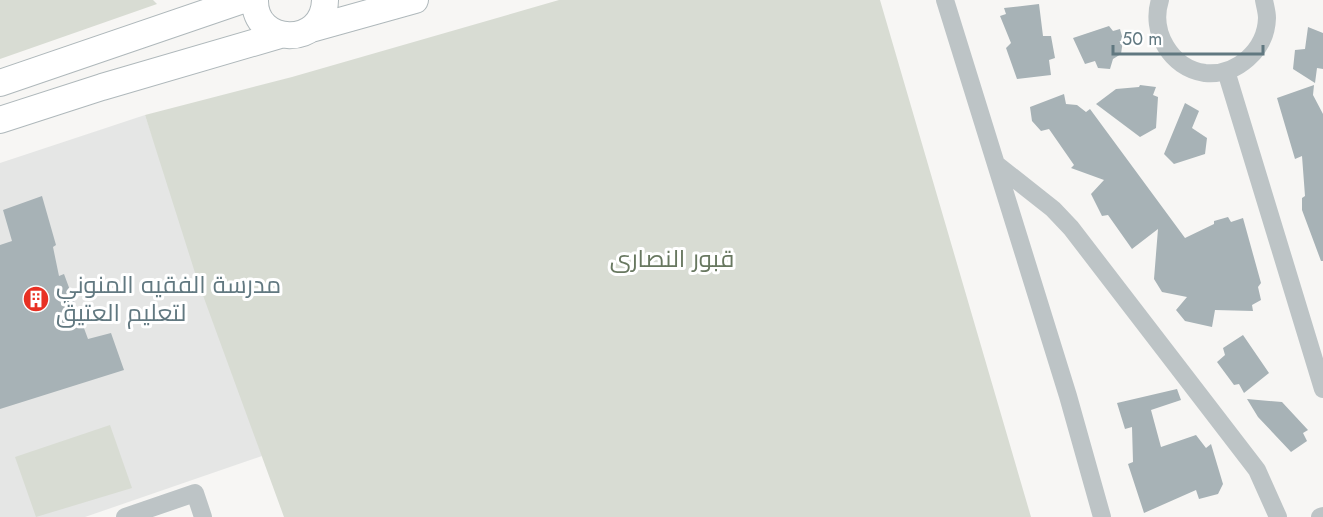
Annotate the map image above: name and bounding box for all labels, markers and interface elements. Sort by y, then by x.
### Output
scale bar [1113,18,1263,56]
text: 50 m [1122,26,1162,52]
park label: قبور النصارى [610,241,734,276]
place label: مدرسة الفقيه المنوني لتعليم العتيق [56,267,281,330]
building icon: مدرسة الفقيه المنوني لتعليم العتيق [21,284,51,314]

